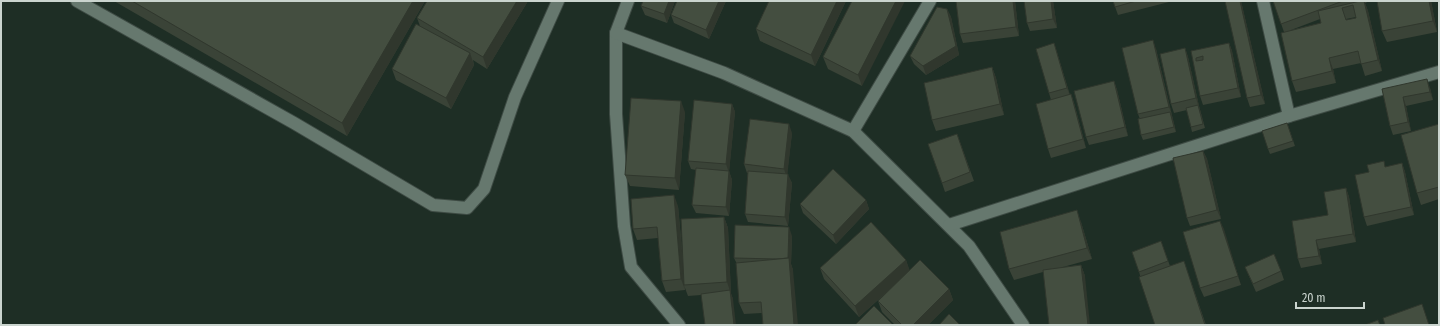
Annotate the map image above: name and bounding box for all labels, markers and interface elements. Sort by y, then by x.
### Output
scale bar [1296,284,1364,310]
text: 20 m [1302,291,1326,305]

